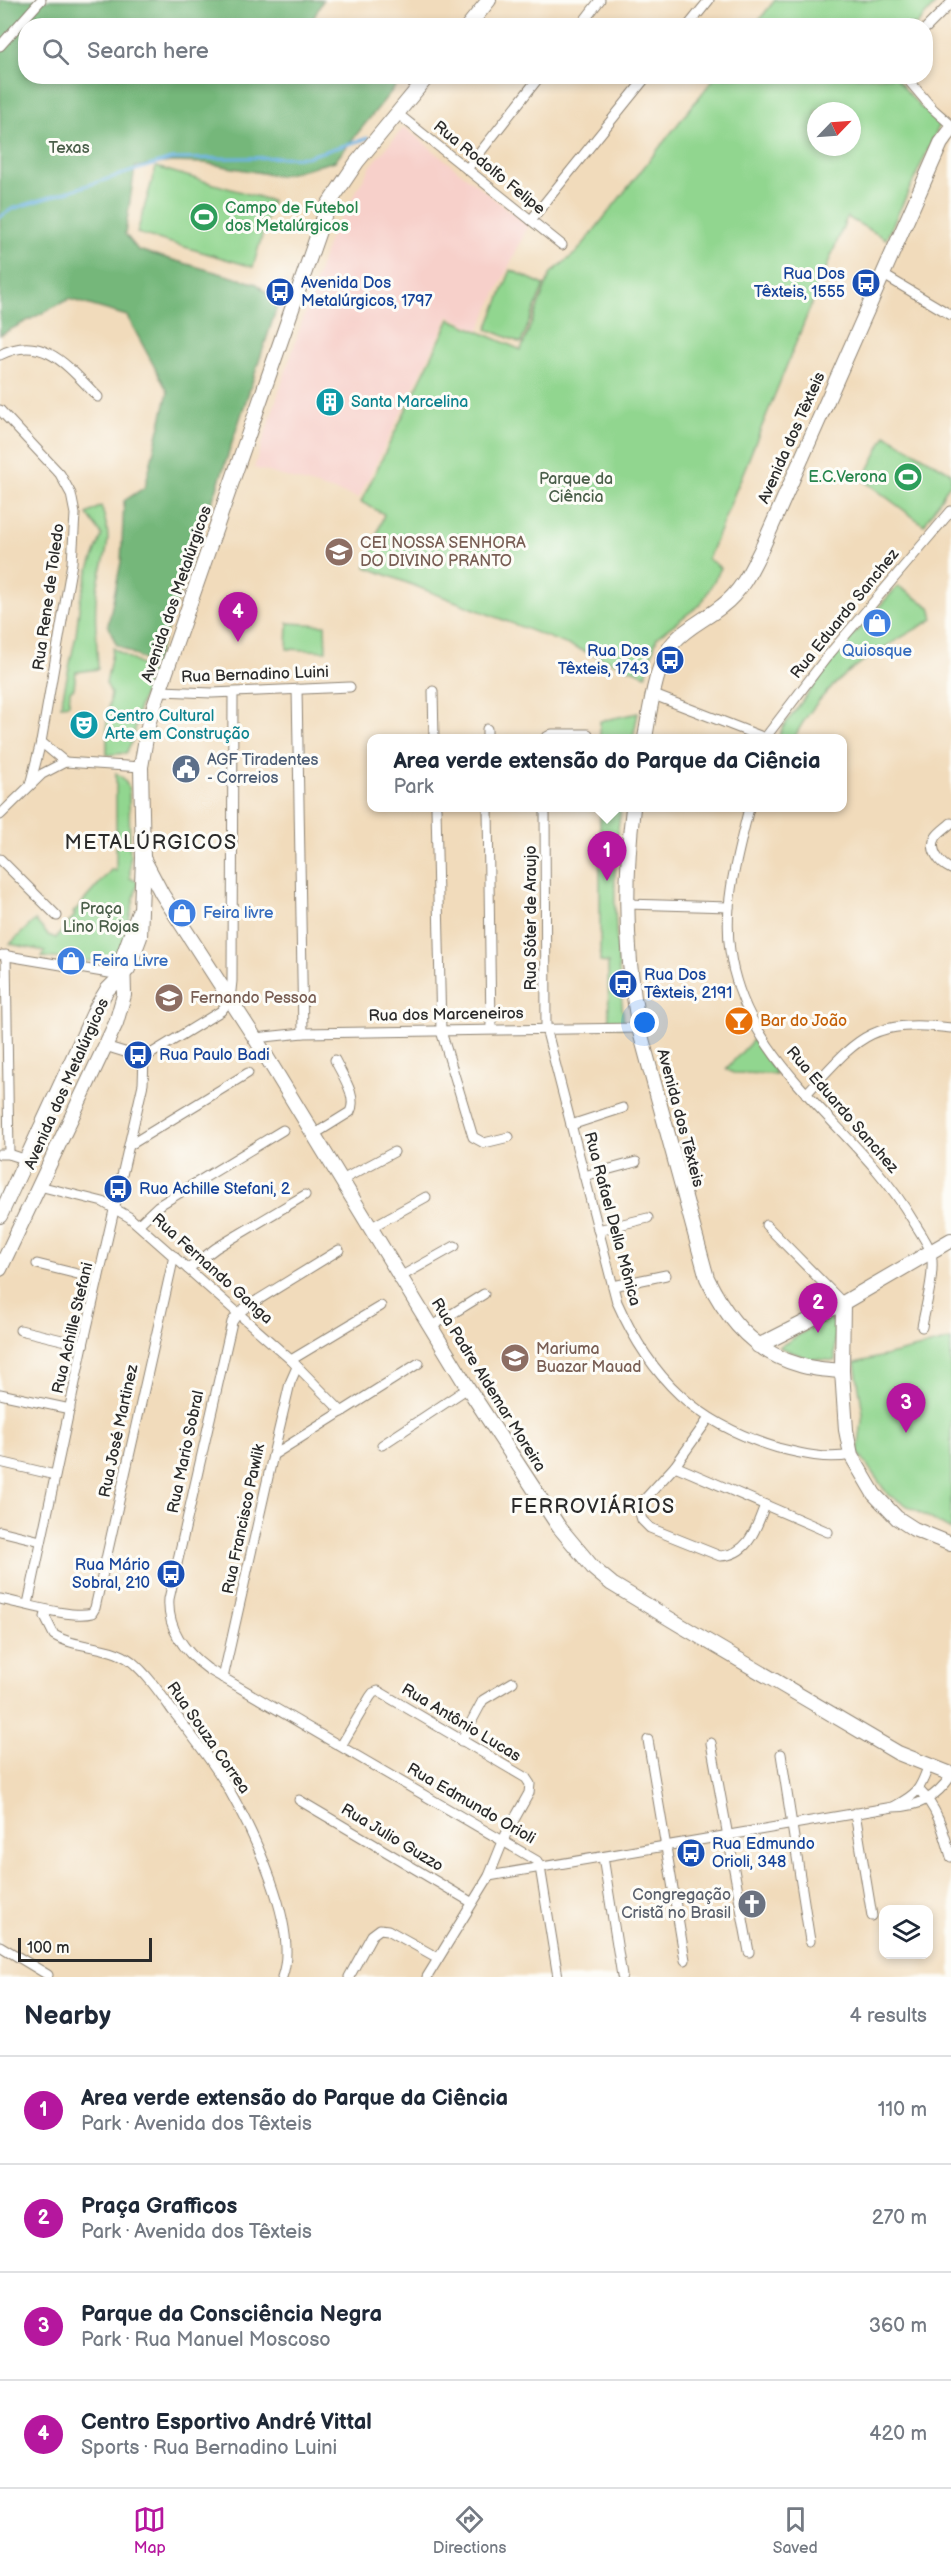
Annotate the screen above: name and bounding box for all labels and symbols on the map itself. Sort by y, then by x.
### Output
north arrow [807,102,861,156]
street label: Rua Rodolfo Felipe [429,117,549,219]
park label: Texas [48,139,90,158]
place label: Campo de Futebol dos Metalúrgicos [225,199,358,236]
sports icon: Campo de Futebol dos Metalúrgicos [188,201,220,233]
place label: Rua Dos Têxteis, 1555 [754,265,845,302]
bus stop icon: Rua Dos Têxteis, 1555 [850,267,882,299]
place label: Avenida Dos Metalúrgicos, 1797 [301,274,432,311]
bus stop icon: Avenida Dos Metalúrgicos, 1797 [264,276,296,308]
street label: Avenida dos Têxteis [754,369,830,507]
building icon: Santa Marcelina [314,386,346,418]
place label: Santa Marcelina [351,393,468,412]
sports icon: E.C.Verona [892,461,924,493]
place label: E.C.Verona [808,468,887,487]
park label: Parque da Ciência [539,470,613,507]
street label: Avenida dos Metalúrgicos [138,503,216,685]
street label: Rua Rene de Toledo [29,522,69,672]
place label: CEI NOSSA SENHORA DO DIVINO PRANTO [360,534,526,571]
school or university icon: CEI NOSSA SENHORA DO DIVINO PRANTO [323,536,355,568]
street label: Rua Eduardo Sanchez [787,545,903,683]
pin: 4 [218,592,258,642]
shop icon: Quiosque [861,607,893,639]
place label: Rua Dos Têxteis, 1743 [558,642,649,679]
place label: Quiosque [842,642,912,661]
bus stop icon: Rua Dos Têxteis, 1743 [654,644,686,676]
street label: Rua Bernadino Luini [181,663,329,687]
place label: Centro Cultural Arte em Construção [105,707,250,744]
theatre icon: Centro Cultural Arte em Construção [68,709,100,741]
place label: AGF Tiradentes - Correios [207,751,319,788]
public building icon: AGF Tiradentes - Correios [170,753,202,785]
district label: METALÚRGICOS [64,830,238,855]
pin: 1 [588,832,626,881]
street label: Rua Sóter de Araujo [522,845,541,991]
shop icon: Feira livre [166,897,198,929]
park label: Praça Lino Rojas [63,900,139,937]
place label: Feira livre [203,904,274,923]
shop icon: Feira Livre [55,945,87,977]
place label: Feira Livre [92,952,169,971]
place label: Rua Dos Têxteis, 2191 [644,966,732,1003]
bus stop icon: Rua Dos Têxteis, 2191 [607,968,639,1000]
school or university icon: Fernando Pessoa [153,982,185,1014]
place label: Fernando Pessoa [190,989,317,1008]
street label: Avenida dos Metalúrgicos [21,995,113,1172]
street label: Rua dos Marceneiros [368,1004,524,1026]
bar icon: Bar do João [723,1005,755,1037]
your location [630,1008,659,1037]
place label: Bar do João [760,1012,847,1031]
bus stop icon: Rua Paulo Badi [122,1039,154,1071]
street label: Rua Eduardo Sanchez [782,1043,902,1177]
place label: Rua Paulo Badi [159,1046,270,1065]
street label: Avenida dos Têxteis [652,1047,708,1189]
street label: Rua Rafael Della Mônica [580,1130,644,1308]
bus stop icon: Rua Achille Stefani, 2 [102,1173,134,1205]
place label: Rua Achille Stefani, 2 [139,1180,291,1199]
street label: Rua Fernando Ganga [148,1210,276,1328]
street label: Rua Achille Stefani [49,1260,97,1396]
pin: 2 [798,1284,838,1333]
street label: Rua Padre Aldemar Moreira [427,1295,549,1475]
place label: Mariuma Buazar Mauad [536,1340,642,1377]
school or university icon: Mariuma Buazar Mauad [499,1342,531,1374]
street label: Rua José Martinez [96,1362,142,1499]
pin: 3 [886,1384,926,1433]
street label: Rua Mario Sobral [164,1389,208,1515]
street label: Rua Francisco Pawlik [219,1442,269,1596]
district label: FERROVIÁRIOS [511,1494,676,1519]
place label: Rua Mário Sobral, 210 [72,1556,150,1593]
bus stop icon: Rua Mário Sobral, 210 [155,1558,187,1590]
street label: Rua Souza Correa [162,1679,254,1797]
street label: Rua Antônio Lucas [398,1680,524,1766]
street label: Rua Edmundo Orioli [403,1759,539,1849]
street label: Rua Julio Guzzo [337,1800,447,1876]
place label: Rua Edmundo Orioli, 348 [712,1835,815,1872]
bus stop icon: Rua Edmundo Orioli, 348 [675,1837,707,1869]
place label: Congregação Cristã no Brasil [621,1886,731,1923]
church icon: Congregação Cristã no Brasil [736,1888,768,1920]
scale bar [18,1935,152,1962]

